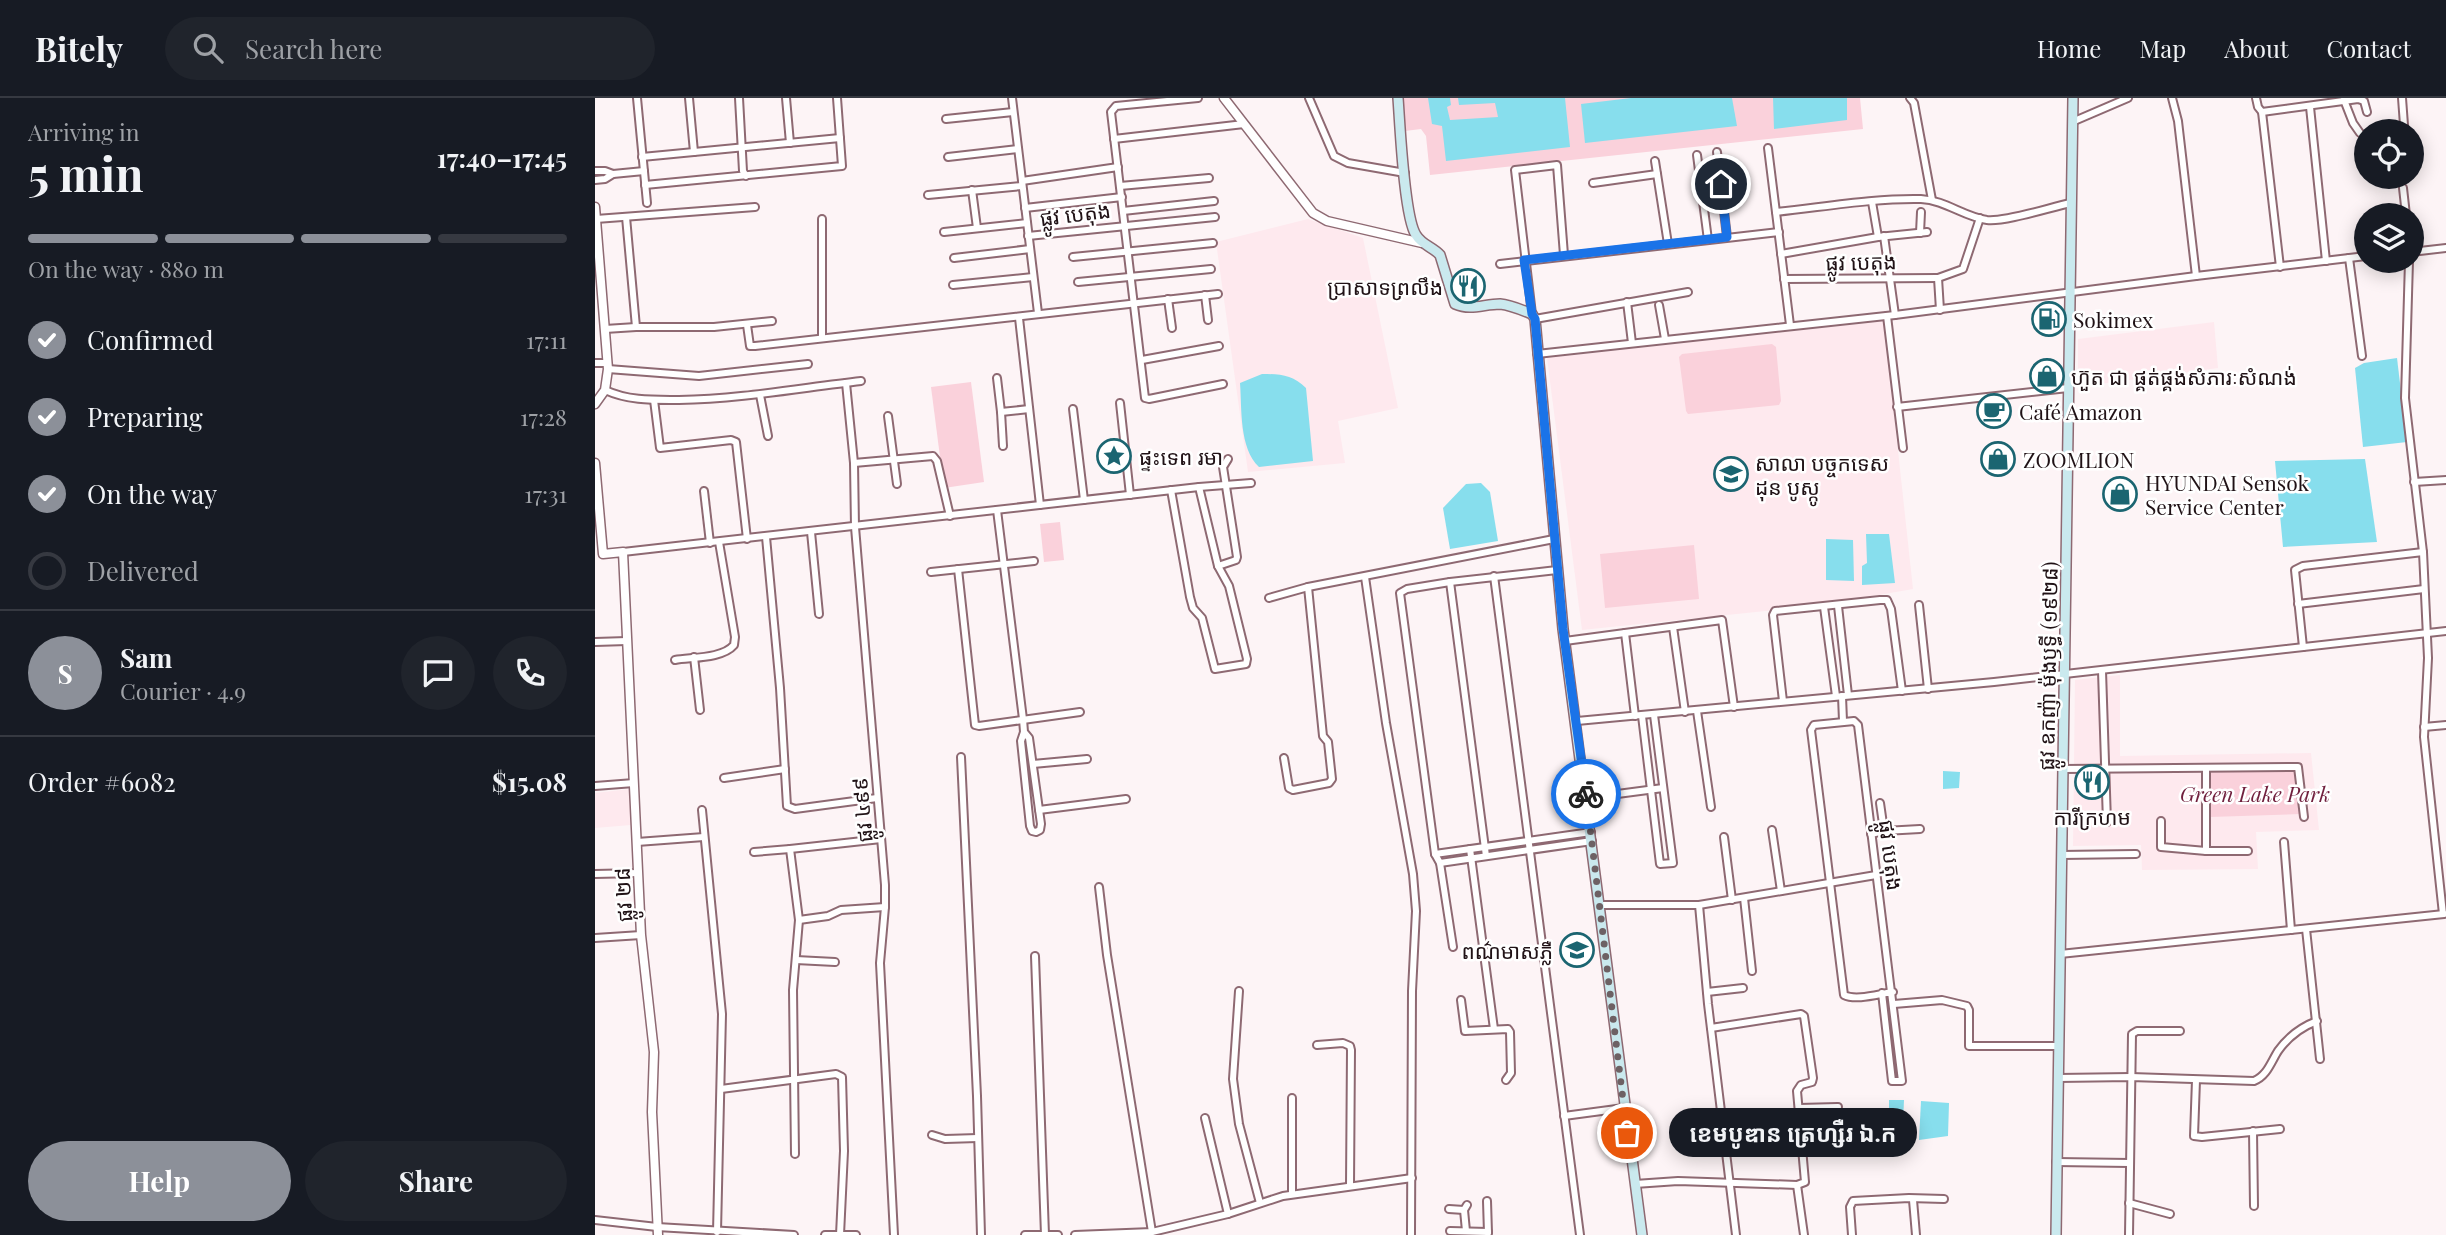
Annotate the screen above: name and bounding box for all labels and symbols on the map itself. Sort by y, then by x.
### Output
pin [1691,154,1751,214]
street label: ផ្លូវ បេតុង [1038,195,1113,238]
street label: ផ្លូវ បេតុង [1825,246,1897,283]
restaurant icon: ប្រាសាទព្រលឹង [1449,267,1487,305]
place label: ប្រាសាទព្រលឹង [1327,272,1443,301]
fuel station icon: Sokimex [2030,300,2068,338]
place label: Sokimex [2073,305,2153,333]
shop icon: ហ៊ួត ជា ផ្គត់ផ្គង់សំភារៈសំណង់ [2028,357,2066,395]
place label: ហ៊ួត ជា ផ្គត់ផ្គង់សំភារៈសំណង់ [2071,362,2297,392]
cafe icon: Café Amazon [1975,392,2013,430]
place label: Café Amazon [2019,397,2143,425]
place icon: ផ្ទះទេព រមា [1095,437,1133,475]
shop icon: ZOOMLION [1979,440,2017,478]
place label: ផ្ទះទេព រមា [1139,442,1223,472]
place label: ZOOMLION [2023,445,2134,473]
place label: សាលា បច្ចកទេស ដុន បូស្កូ [1755,448,1889,507]
school or university icon: សាលា បច្ចកទេស ដុន បូស្កូ [1712,455,1750,493]
place label: HYUNDAI Sensok Service Center [2145,468,2310,520]
shop icon: HYUNDAI Sensok Service Center [2101,475,2139,513]
street label: ផ្លូវ ឧកញ៉ា ម៉ុងឫទ្ធី (១៩២៨) [2031,561,2070,771]
courier [1551,759,1621,829]
restaurant icon: ការីក្រហម [2073,763,2111,801]
street label: ផ្លូវ ៤៩៩ [844,776,885,844]
park label: Green Lake Park [2180,779,2330,807]
place label: ការីក្រហម [2053,802,2131,831]
street label: ផ្លូវ បេតុង [1867,818,1910,893]
street label: ផ្លូវ ២៨ [607,867,645,923]
school or university icon: ពណ៌មាសភ្លឺ [1558,931,1596,969]
place label: ពណ៌មាសភ្លឺ [1461,936,1553,966]
pin [1597,1103,1657,1163]
callout: ខេមបូឌាន ត្រេហ្សឺរ ឯ.ក [1669,1108,1917,1158]

